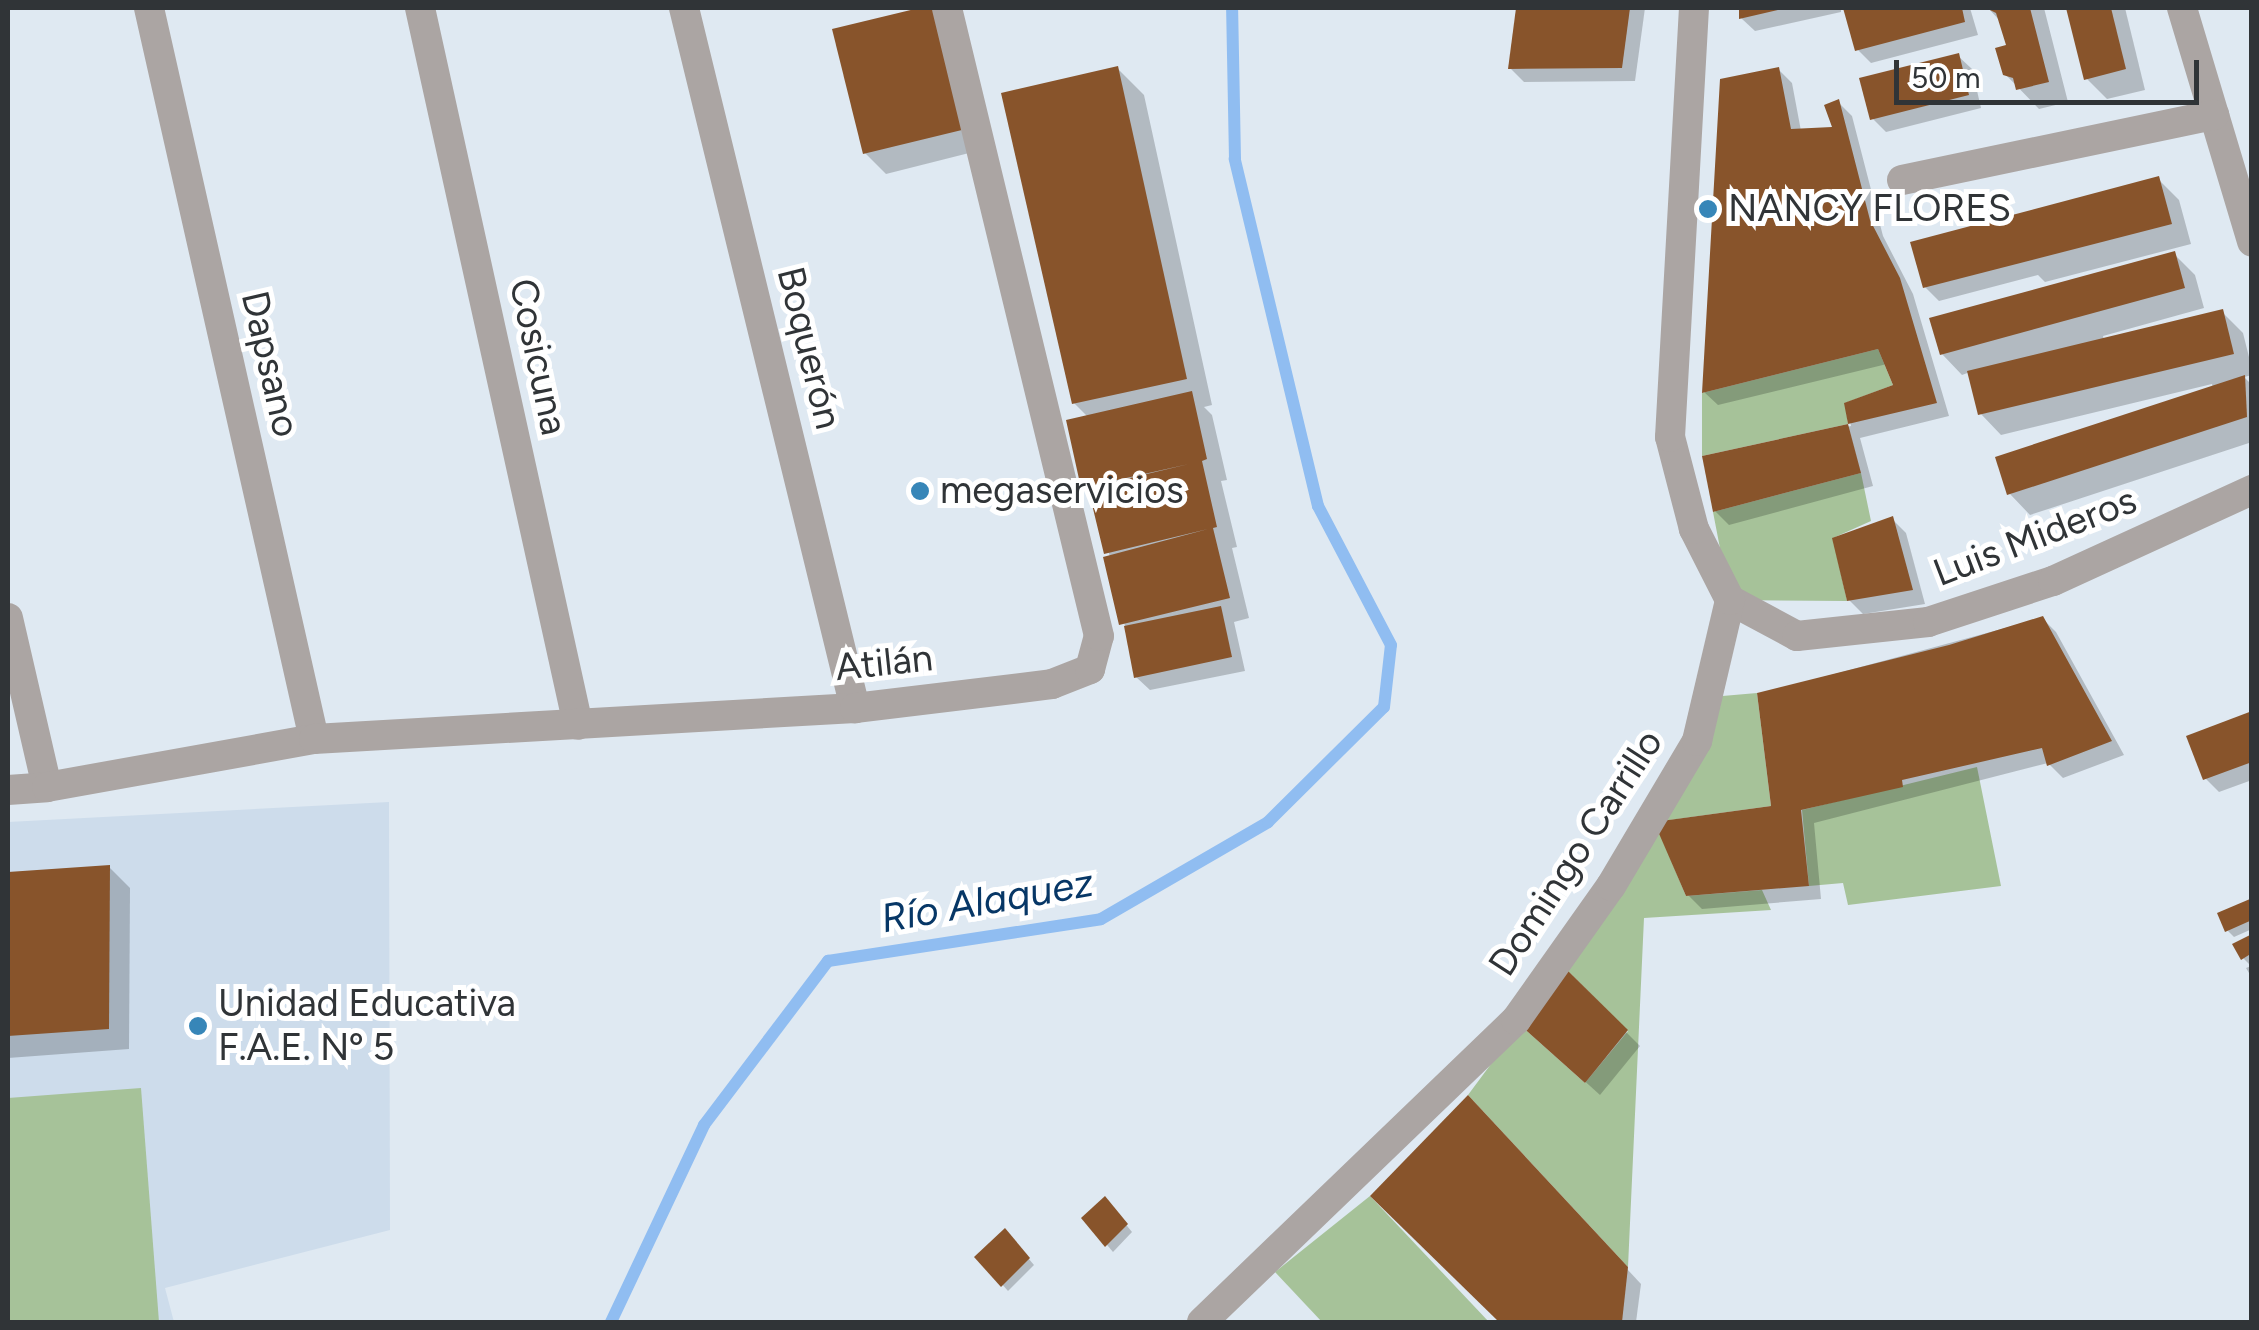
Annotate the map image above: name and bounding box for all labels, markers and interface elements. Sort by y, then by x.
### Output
scale bar [1899,40,2204,102]
text: 50 m [1911,59,1980,96]
place label: NANCY FLORES [1728,186,2011,232]
marker: NANCY FLORES [1697,198,1719,220]
street label: Boquerón [767,262,851,434]
street label: Cosicuna [499,275,577,439]
street label: Dapsano [231,287,309,441]
place label: megaservicios [940,468,1184,514]
street label: Luis Mideros [1927,477,2143,597]
marker: megaservicios [909,480,931,502]
street label: Atilán [833,635,935,691]
street label: Domingo Carrillo [1479,721,1673,985]
water label: Río Alaquez [877,858,1097,942]
place label: Unidad Educativa F.A.E. Nº 5 [218,981,516,1070]
marker: Unidad Educativa F.A.E. Nº 5 [187,1015,209,1037]

